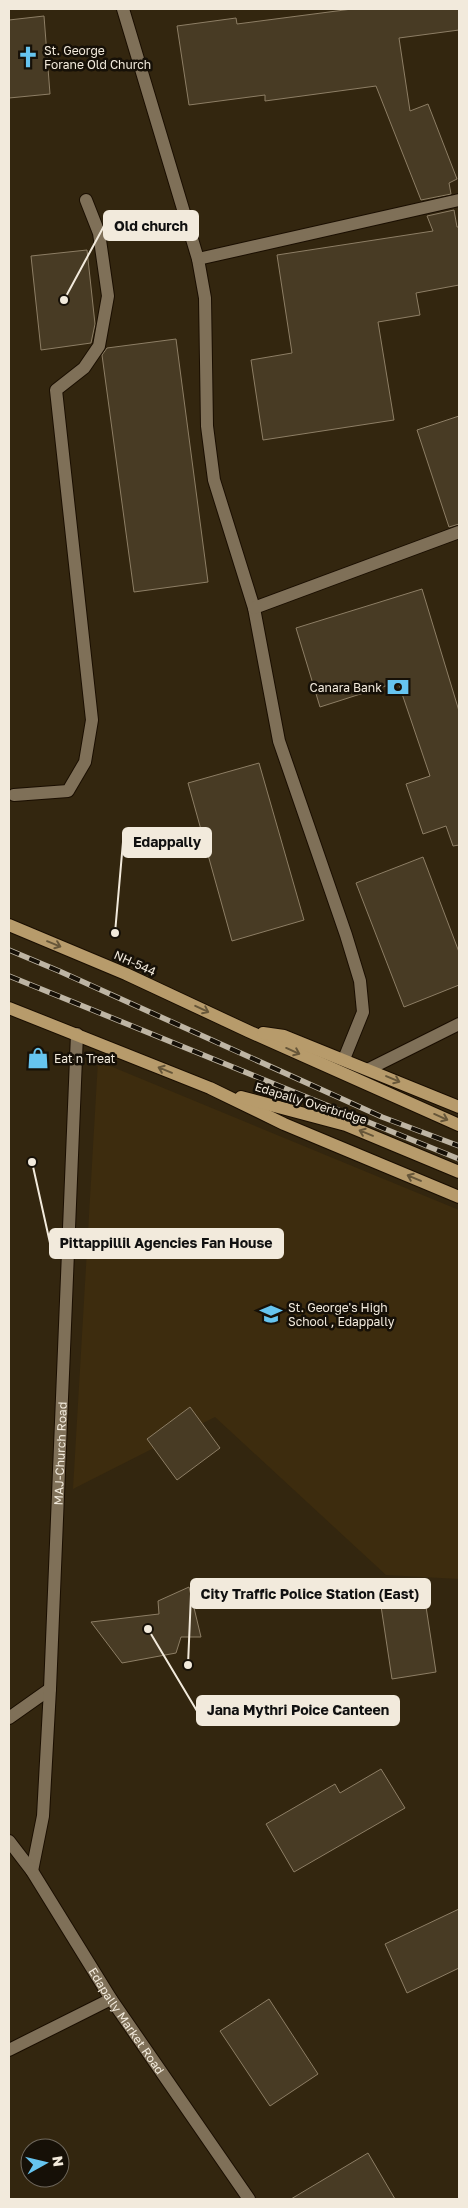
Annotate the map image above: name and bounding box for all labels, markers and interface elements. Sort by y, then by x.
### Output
place label: St. George Forane Old Church [44,43,151,72]
church icon: St. George Forane Old Church [15,44,41,70]
callout: Old church [104,211,198,240]
text: Old church [114,217,188,234]
bank icon: Canara Bank [385,674,411,700]
place label: Canara Bank [310,680,382,695]
callout: Edappally [123,828,211,857]
text: Edappally [133,833,202,850]
one-way arrow [46,940,61,950]
street label: NH-544 [112,947,158,979]
one-way arrow [195,1005,210,1015]
shop icon: Eat n Treat [25,1045,51,1071]
one-way arrow [285,1046,300,1056]
place label: Eat n Treat [54,1051,116,1066]
one-way arrow [157,1065,173,1074]
one-way arrow [385,1075,400,1085]
street label: Edapally Overbridge [253,1079,369,1127]
one-way arrow [433,1112,448,1122]
one-way arrow [358,1128,374,1137]
one-way arrow [407,1172,422,1182]
callout: Pittappillil Agencies Fan House [50,1229,283,1258]
text: Pittappillil Agencies Fan House [59,1234,273,1251]
place label: St. George's High School , Edappally [288,1300,395,1329]
school or university icon: St. George's High School , Edappally [258,1301,284,1327]
street label: MAJ-Church Road [50,1401,69,1505]
callout: City Traffic Police Station (East) [191,1579,430,1608]
text: City Traffic Police Station (East) [201,1585,419,1602]
callout: Jana Mythri Poice Canteen [197,1696,399,1725]
text: Jana Mythri Poice Canteen [207,1701,389,1718]
street label: Edapally Market Road [86,1965,168,2077]
north arrow [20,2138,70,2188]
text: N [49,2155,68,2168]

